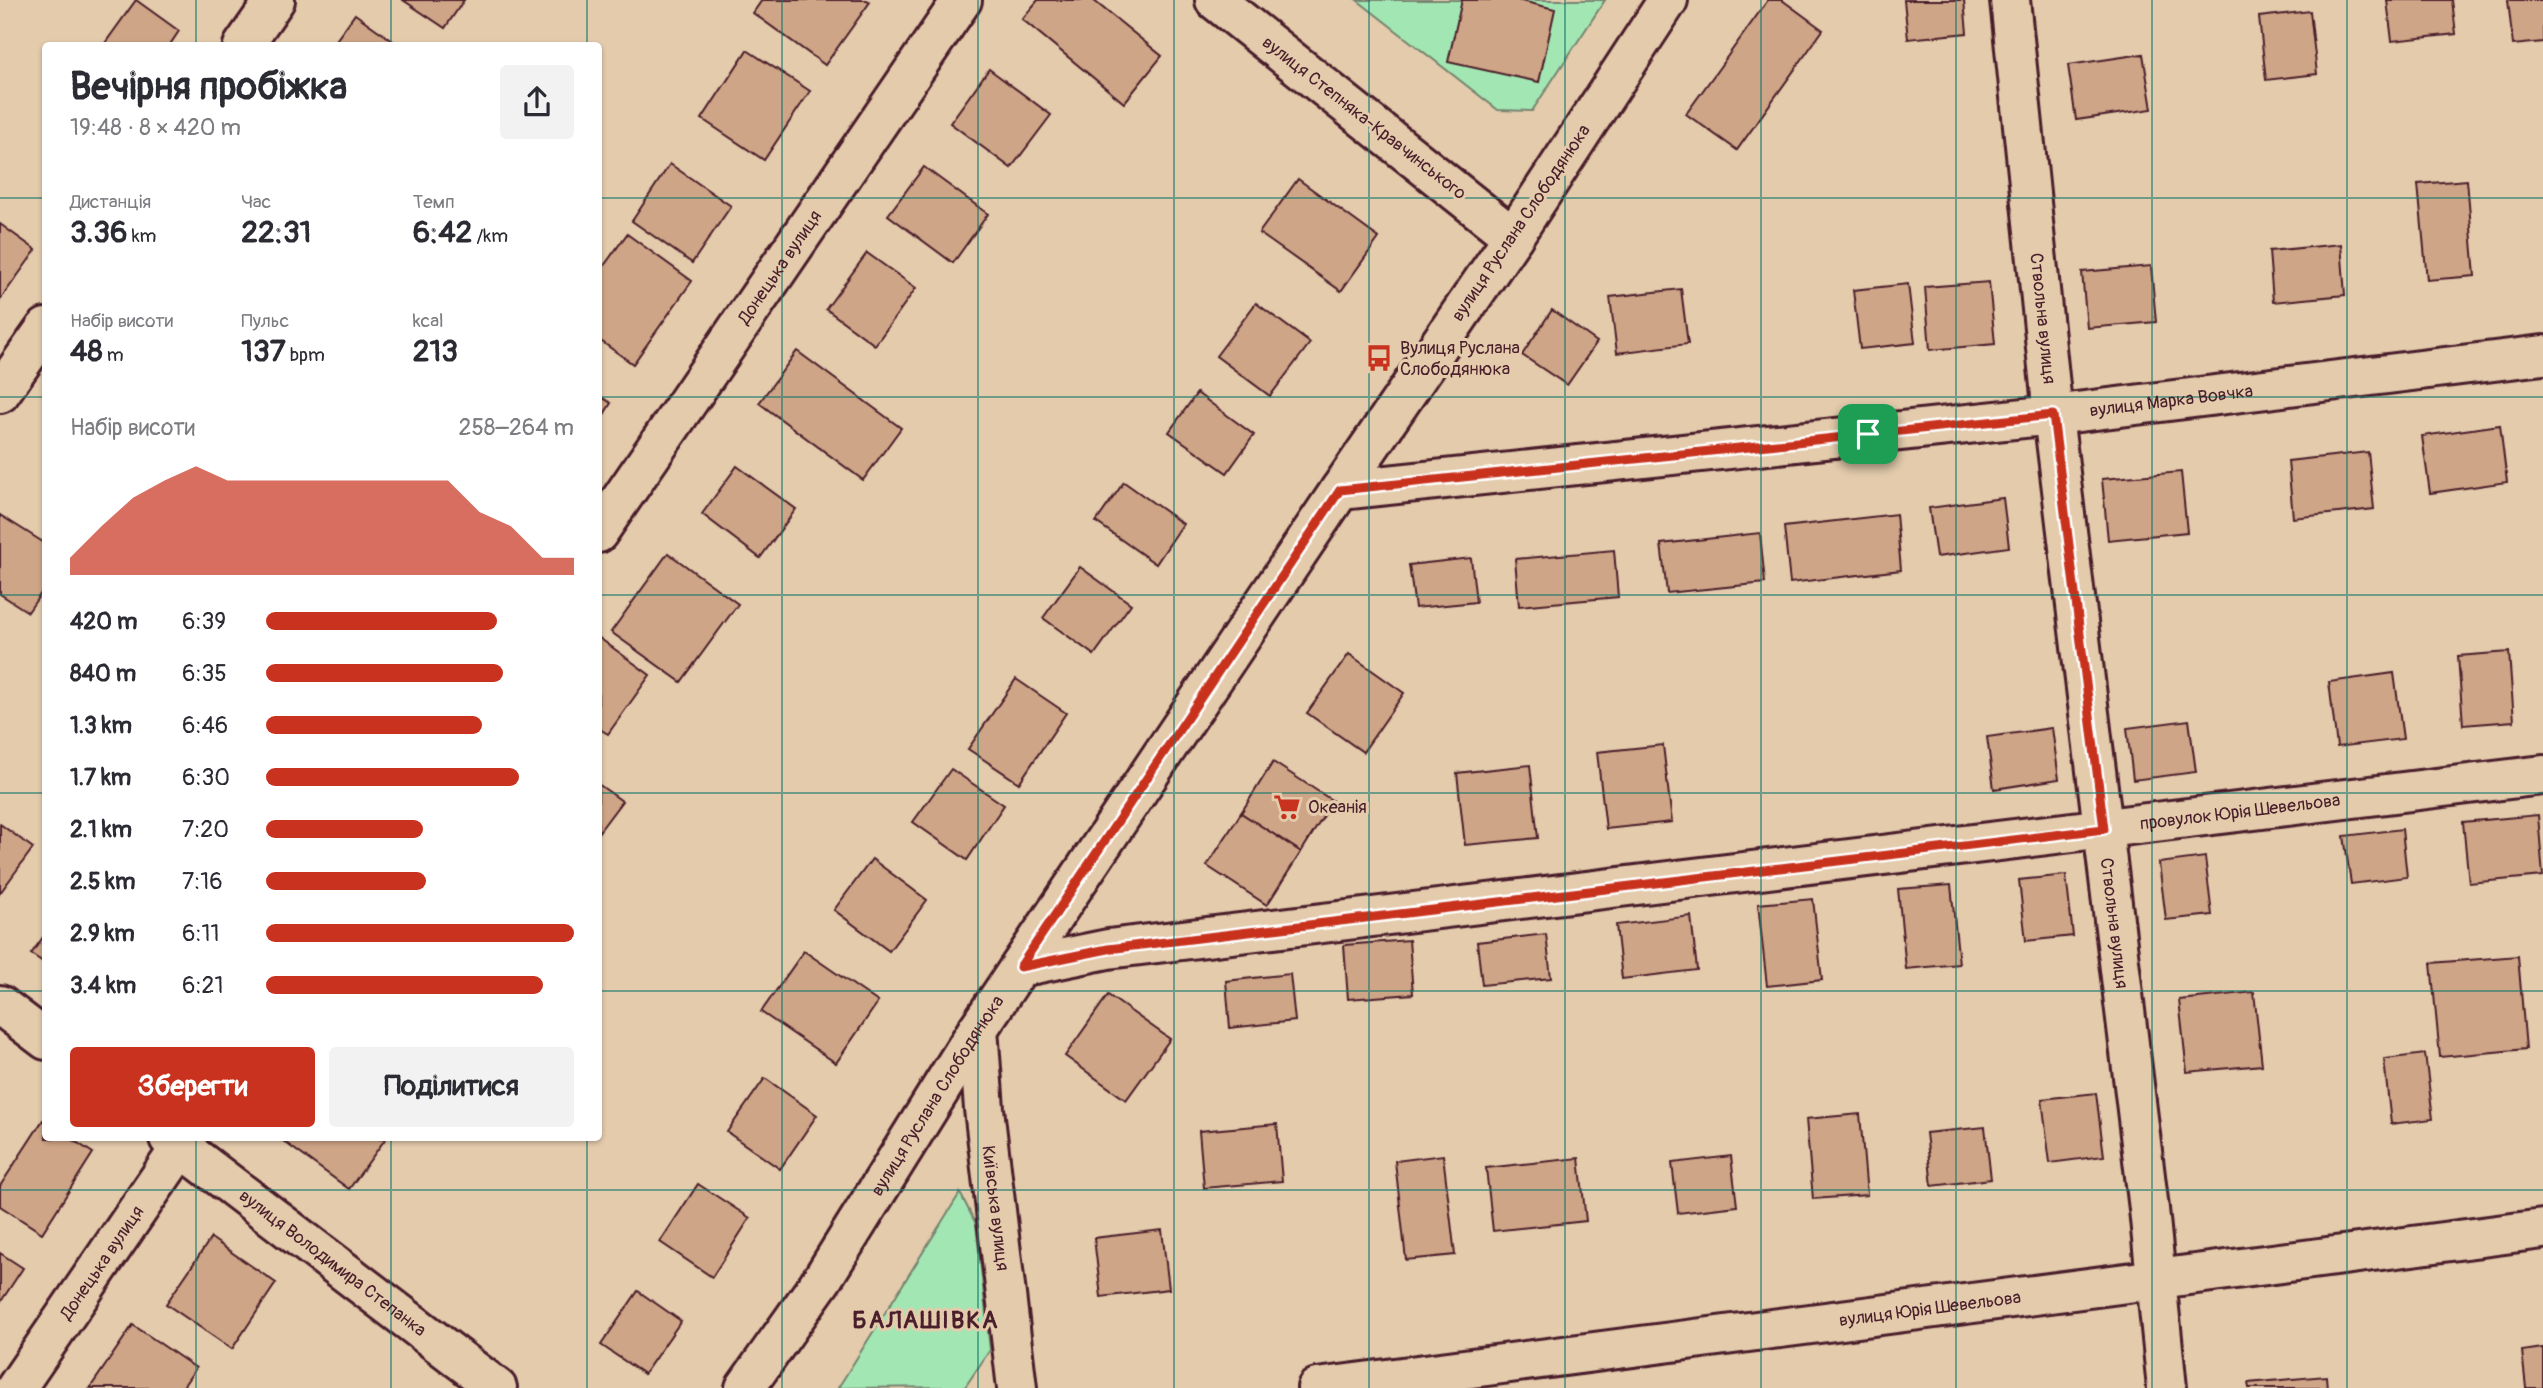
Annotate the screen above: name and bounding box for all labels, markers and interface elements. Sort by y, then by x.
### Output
street label: вулиця Степняка-Кравчинського [1257,31,1471,205]
text: Вечірня пробіжка [70,63,347,111]
button: share [500,65,574,139]
text: 19:48 · 8 × 420 m [70,113,241,142]
street label: вулиця Руслана Слободянюка [1446,120,1596,326]
text: Дистанція [70,190,151,214]
text: Час [241,190,271,214]
text: Темп [413,190,455,214]
street label: Донецька вулиця [732,206,827,329]
text: 3.36 [70,214,128,251]
text: 22:31 [241,214,311,251]
text: 6:42 [413,214,472,251]
text: km [128,224,156,248]
text: /km [472,224,508,248]
street label: Ствольна вулиця [2025,252,2061,385]
text: Набір висоти [70,309,173,333]
text: Пульс [241,309,289,333]
text: kcal [413,309,444,333]
text: 48 [70,333,103,370]
text: 137 [241,333,286,370]
text: 213 [413,333,458,370]
place label: Вулиця Руслана Слободянюка [1400,337,1520,381]
text: m [103,343,124,367]
text: bpm [286,343,325,367]
bus stop icon: Вулиця Руслана Слободянюка [1364,343,1394,373]
street label: вулиця Марка Вовчка [2088,379,2254,422]
pin [1838,404,1898,464]
text: Набір висоти [70,413,195,442]
text: 258–264 m [459,413,574,442]
icon: arrive [1849,415,1887,453]
text: 420 m [70,607,137,636]
text: 6:39 [182,607,226,636]
text: 840 m [70,659,136,688]
text: 6:35 [182,659,227,688]
text: 1.3 km [70,711,132,740]
text: 6:46 [182,711,228,740]
text: 1.7 km [70,763,131,792]
text: 6:30 [182,763,230,792]
street label: провулок Юрія Шевельова [2138,788,2341,835]
supermarket icon: Океанія [1272,792,1302,822]
place label: Океанія [1308,796,1367,819]
text: 2.1 km [70,815,132,844]
text: 7:20 [182,815,229,844]
street label: Ствольна вулиця [2095,856,2134,990]
text: 2.5 km [70,867,135,896]
text: 7:16 [182,867,223,896]
text: 2.9 km [70,919,135,948]
text: 6:11 [182,919,220,948]
text: 3.4 km [70,971,136,1000]
text: 6:21 [182,971,223,1000]
street label: вулиця Руслана Слободянюка [865,991,1009,1200]
button: Зберегти [70,1047,315,1127]
button: Поділитися [329,1047,574,1127]
street label: Київська вулиця [977,1144,1015,1272]
street label: вулиця Володимира Степанка [235,1184,431,1342]
street label: Донецька вулиця [54,1201,149,1325]
street label: вулиця Юрія Шевельова [1838,1285,2022,1332]
district label: БАЛАШІВКА [852,1306,1000,1335]

